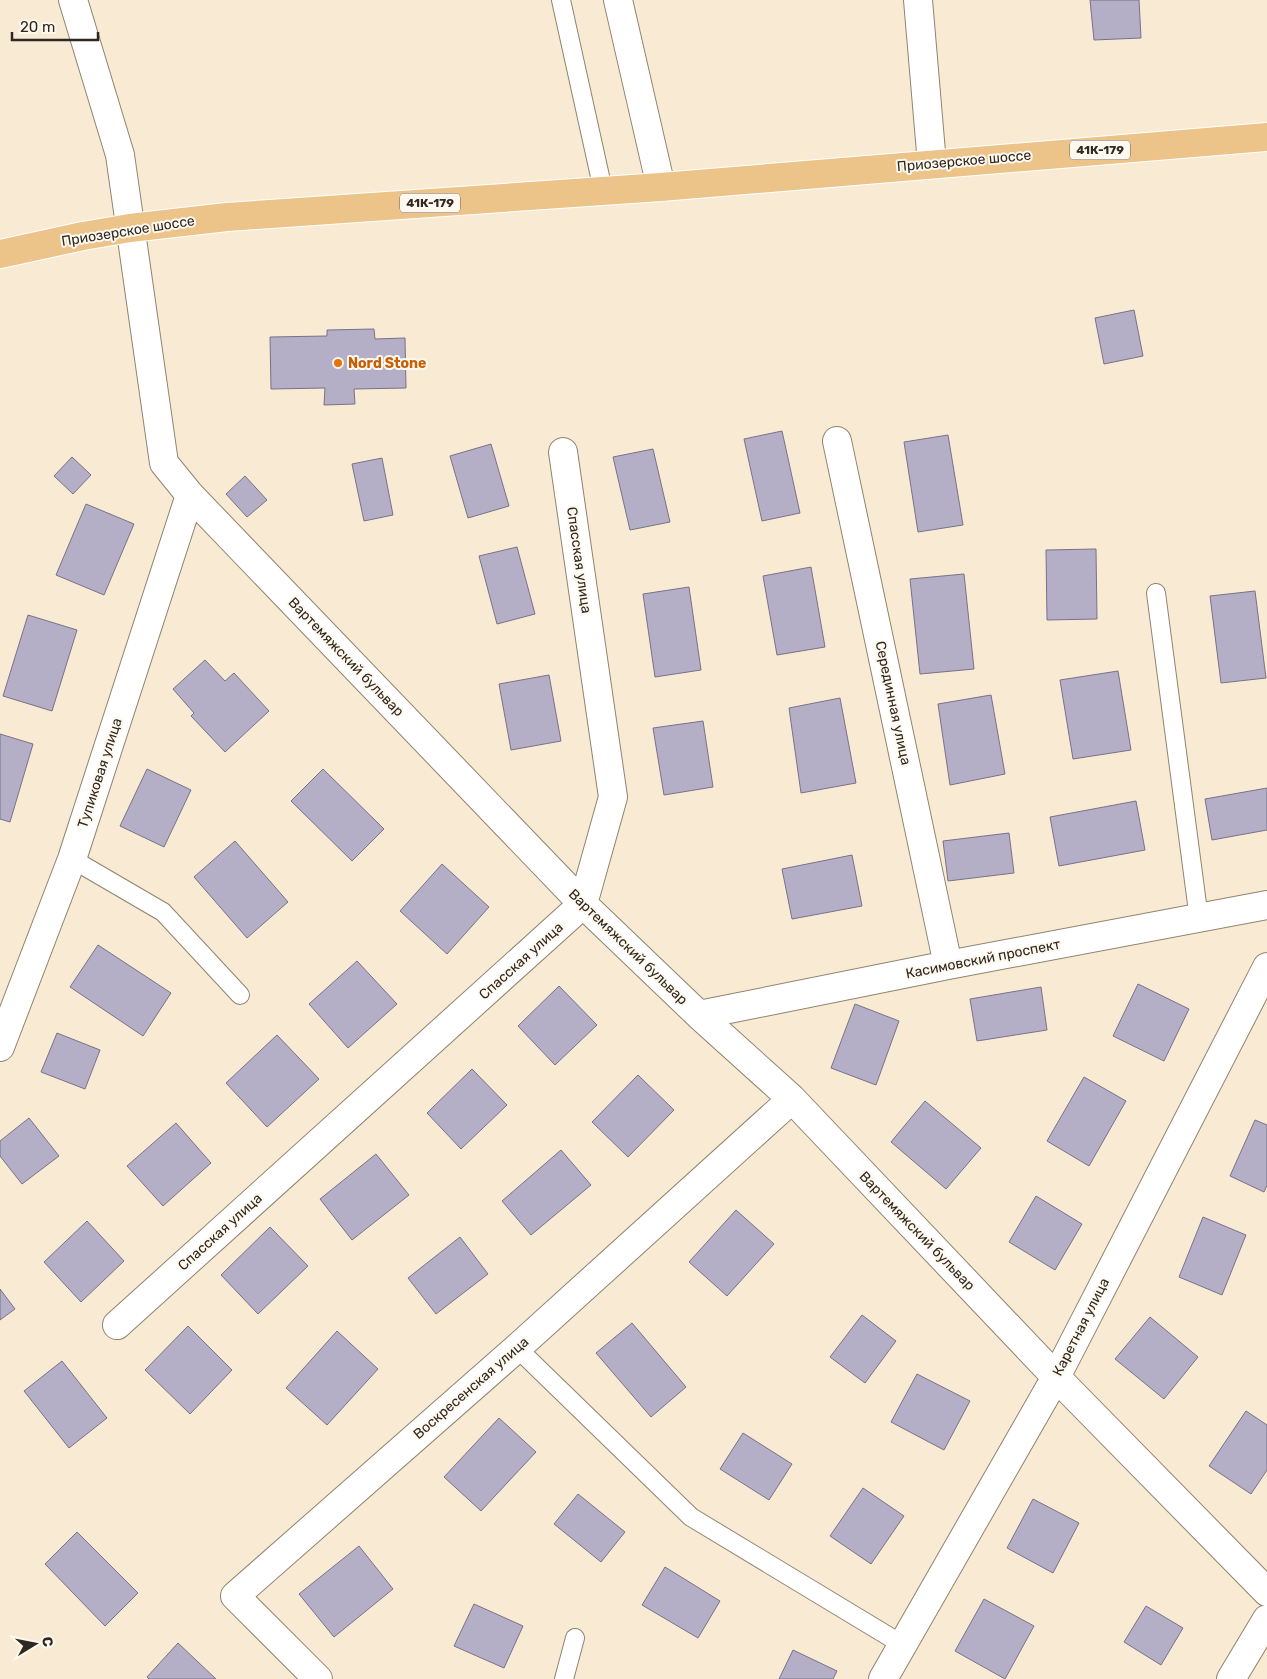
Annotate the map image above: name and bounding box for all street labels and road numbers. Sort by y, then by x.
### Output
road number: 41К-179 [1070,140,1130,160]
street label: Приозерское шоссе [896,147,1032,175]
road number: 41К-179 [400,194,460,212]
street label: Приозерское шоссе [60,212,196,250]
street label: Спасская улица [563,506,595,614]
street label: Вартемяжский бульвар [285,594,407,720]
street label: Серединная улица [872,639,914,767]
street label: Тупиковая улица [74,716,126,830]
street label: Вартемяжский бульвар [565,886,691,1008]
street label: Спасская улица [475,919,567,1003]
street label: Касимовский проспект [904,936,1062,982]
street label: Вартемяжский бульвар [856,1168,978,1294]
street label: Спасская улица [174,1190,266,1274]
street label: Каретная улица [1049,1275,1113,1379]
street label: Воскресенская улица [410,1333,532,1443]

